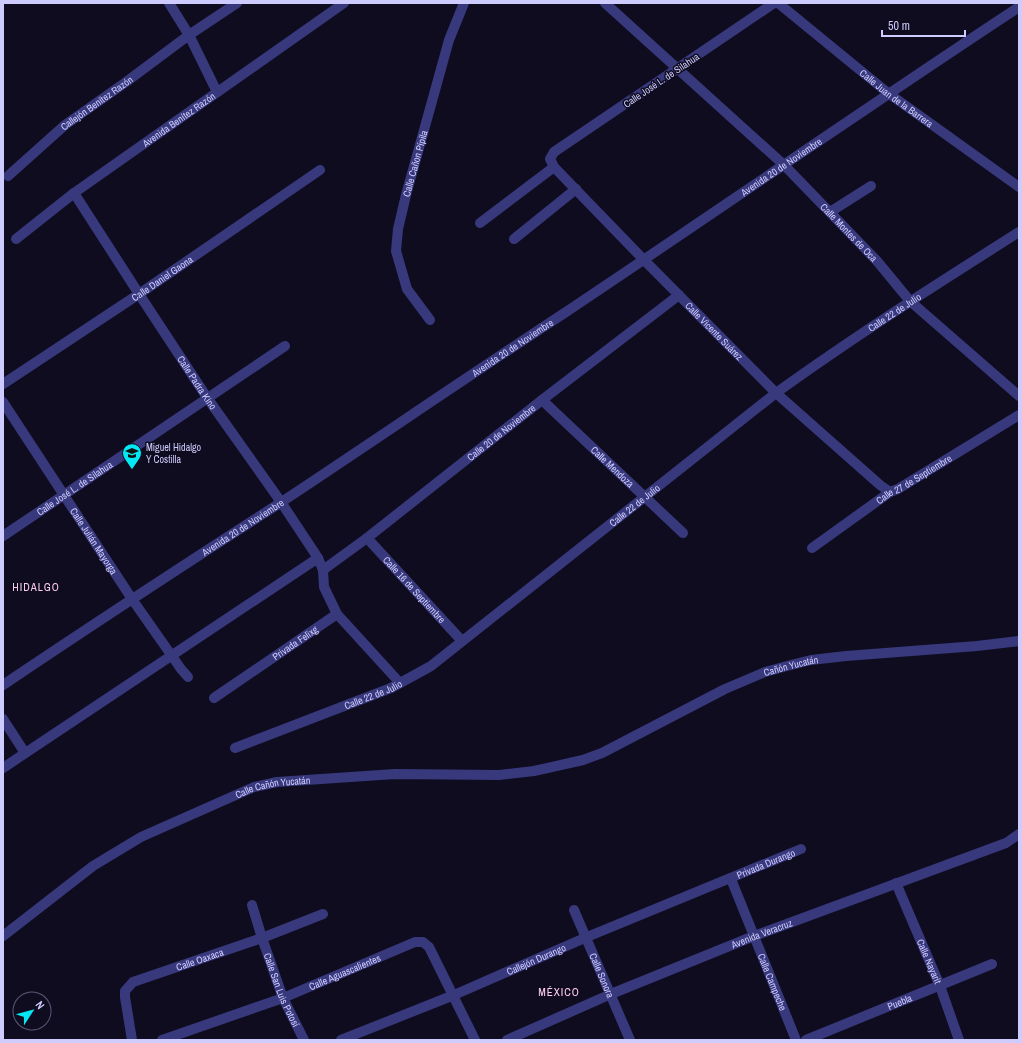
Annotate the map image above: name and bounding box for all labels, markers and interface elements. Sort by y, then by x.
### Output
scale bar [882,12,965,38]
text: 50 m [888,18,910,34]
street label: Calle José L. de Silahua [621,50,702,111]
street label: Calle Juan de la Barrera [857,67,936,131]
street label: Callejón Benítez Razón [58,73,136,133]
street label: Avenida Benítez Razón [139,90,218,150]
street label: Calle Cañon Pípila [400,128,431,198]
street label: Avenida 20 de Noviembre [737,135,825,200]
street label: Calle Montes de Oca [817,201,880,265]
street label: Calle Daniel Gaona [129,253,196,304]
street label: Calle 22 de Julio [865,290,924,335]
street label: Calle Vicente Suárez [682,299,746,363]
street label: Avenida 20 de Noviembre [469,316,556,380]
street label: Calle Padra Kino [174,353,220,413]
street label: Calle 20 de Noviembre [464,401,539,464]
place label: Miguel Hidalgo Y Costilla [146,441,202,466]
school or university icon: Miguel Hidalgo Y Costilla [121,442,143,470]
street label: Calle Mendoza [588,443,637,491]
street label: Calle 27 de Septiembre [873,452,955,507]
street label: Calle José L. de Silahua [34,458,115,519]
street label: Calle 22 de Julio [607,481,663,530]
street label: Avenida 20 de Noviembre [199,496,287,559]
street label: Calle Julián Mayorga [67,505,120,577]
street label: Calle 16 de Septiembre [380,554,448,626]
district label: HIDALGO [12,580,60,594]
street label: Privada Felixg [270,623,321,663]
street label: Cañón Yucatán [762,653,819,679]
street label: Calle 22 de Julio [342,677,405,712]
street label: Calle Cañón Yucatán [233,774,311,802]
street label: Privada Durango [735,846,798,882]
street label: Avenida Veracruz [728,916,794,952]
street label: Calle Nayarit [914,937,945,986]
street label: Callejón Durango [504,941,568,978]
street label: Calle Oaxaca [174,946,226,974]
street label: Calle San Luis Potosí [261,951,303,1030]
street label: Calle Aguascalientes [307,951,383,993]
street label: Calle Sonora [586,951,617,1000]
street label: Calle Campeche [755,952,790,1013]
district label: MÉXICO [538,985,580,999]
north arrow [12,991,52,1031]
street label: Puebla [885,991,914,1013]
text: N [33,998,48,1012]

